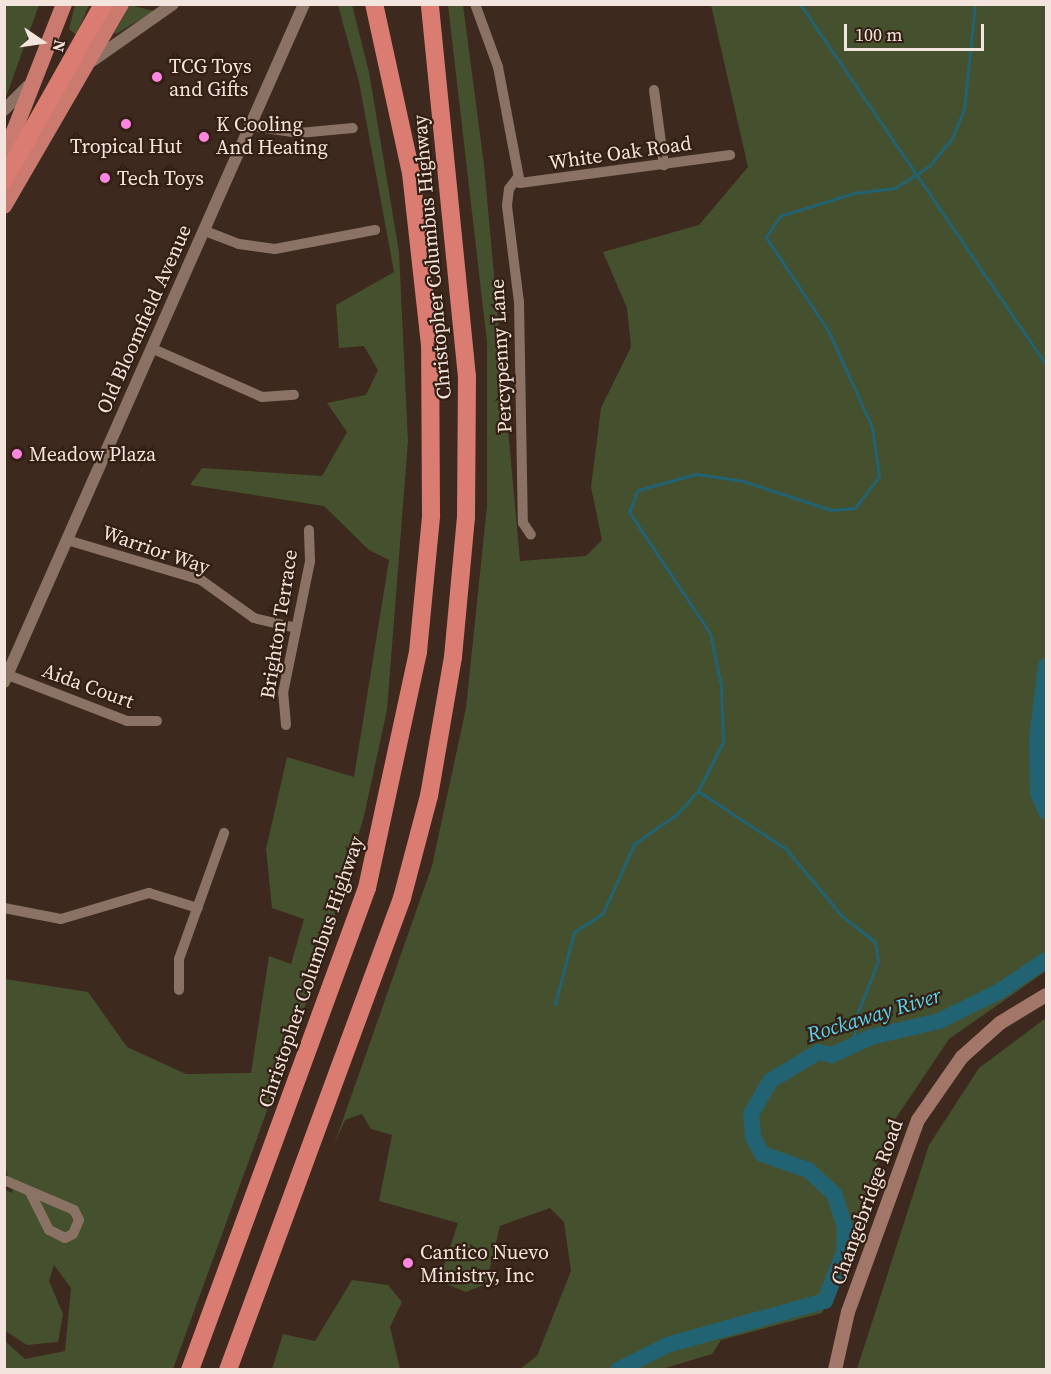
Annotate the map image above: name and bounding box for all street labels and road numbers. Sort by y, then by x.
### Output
street label: Christopher Columbus Highway [408,114,456,400]
street label: White Oak Road [547,131,693,175]
street label: Old Bloomfield Avenue [92,221,196,417]
street label: Percypenny Lane [485,278,517,434]
street label: Warrior Way [99,520,213,580]
street label: Brighton Terrace [255,548,303,700]
street label: Aida Court [39,658,137,714]
street label: Christopher Columbus Highway [253,833,369,1111]
street label: Changebridge Road [826,1116,908,1288]

